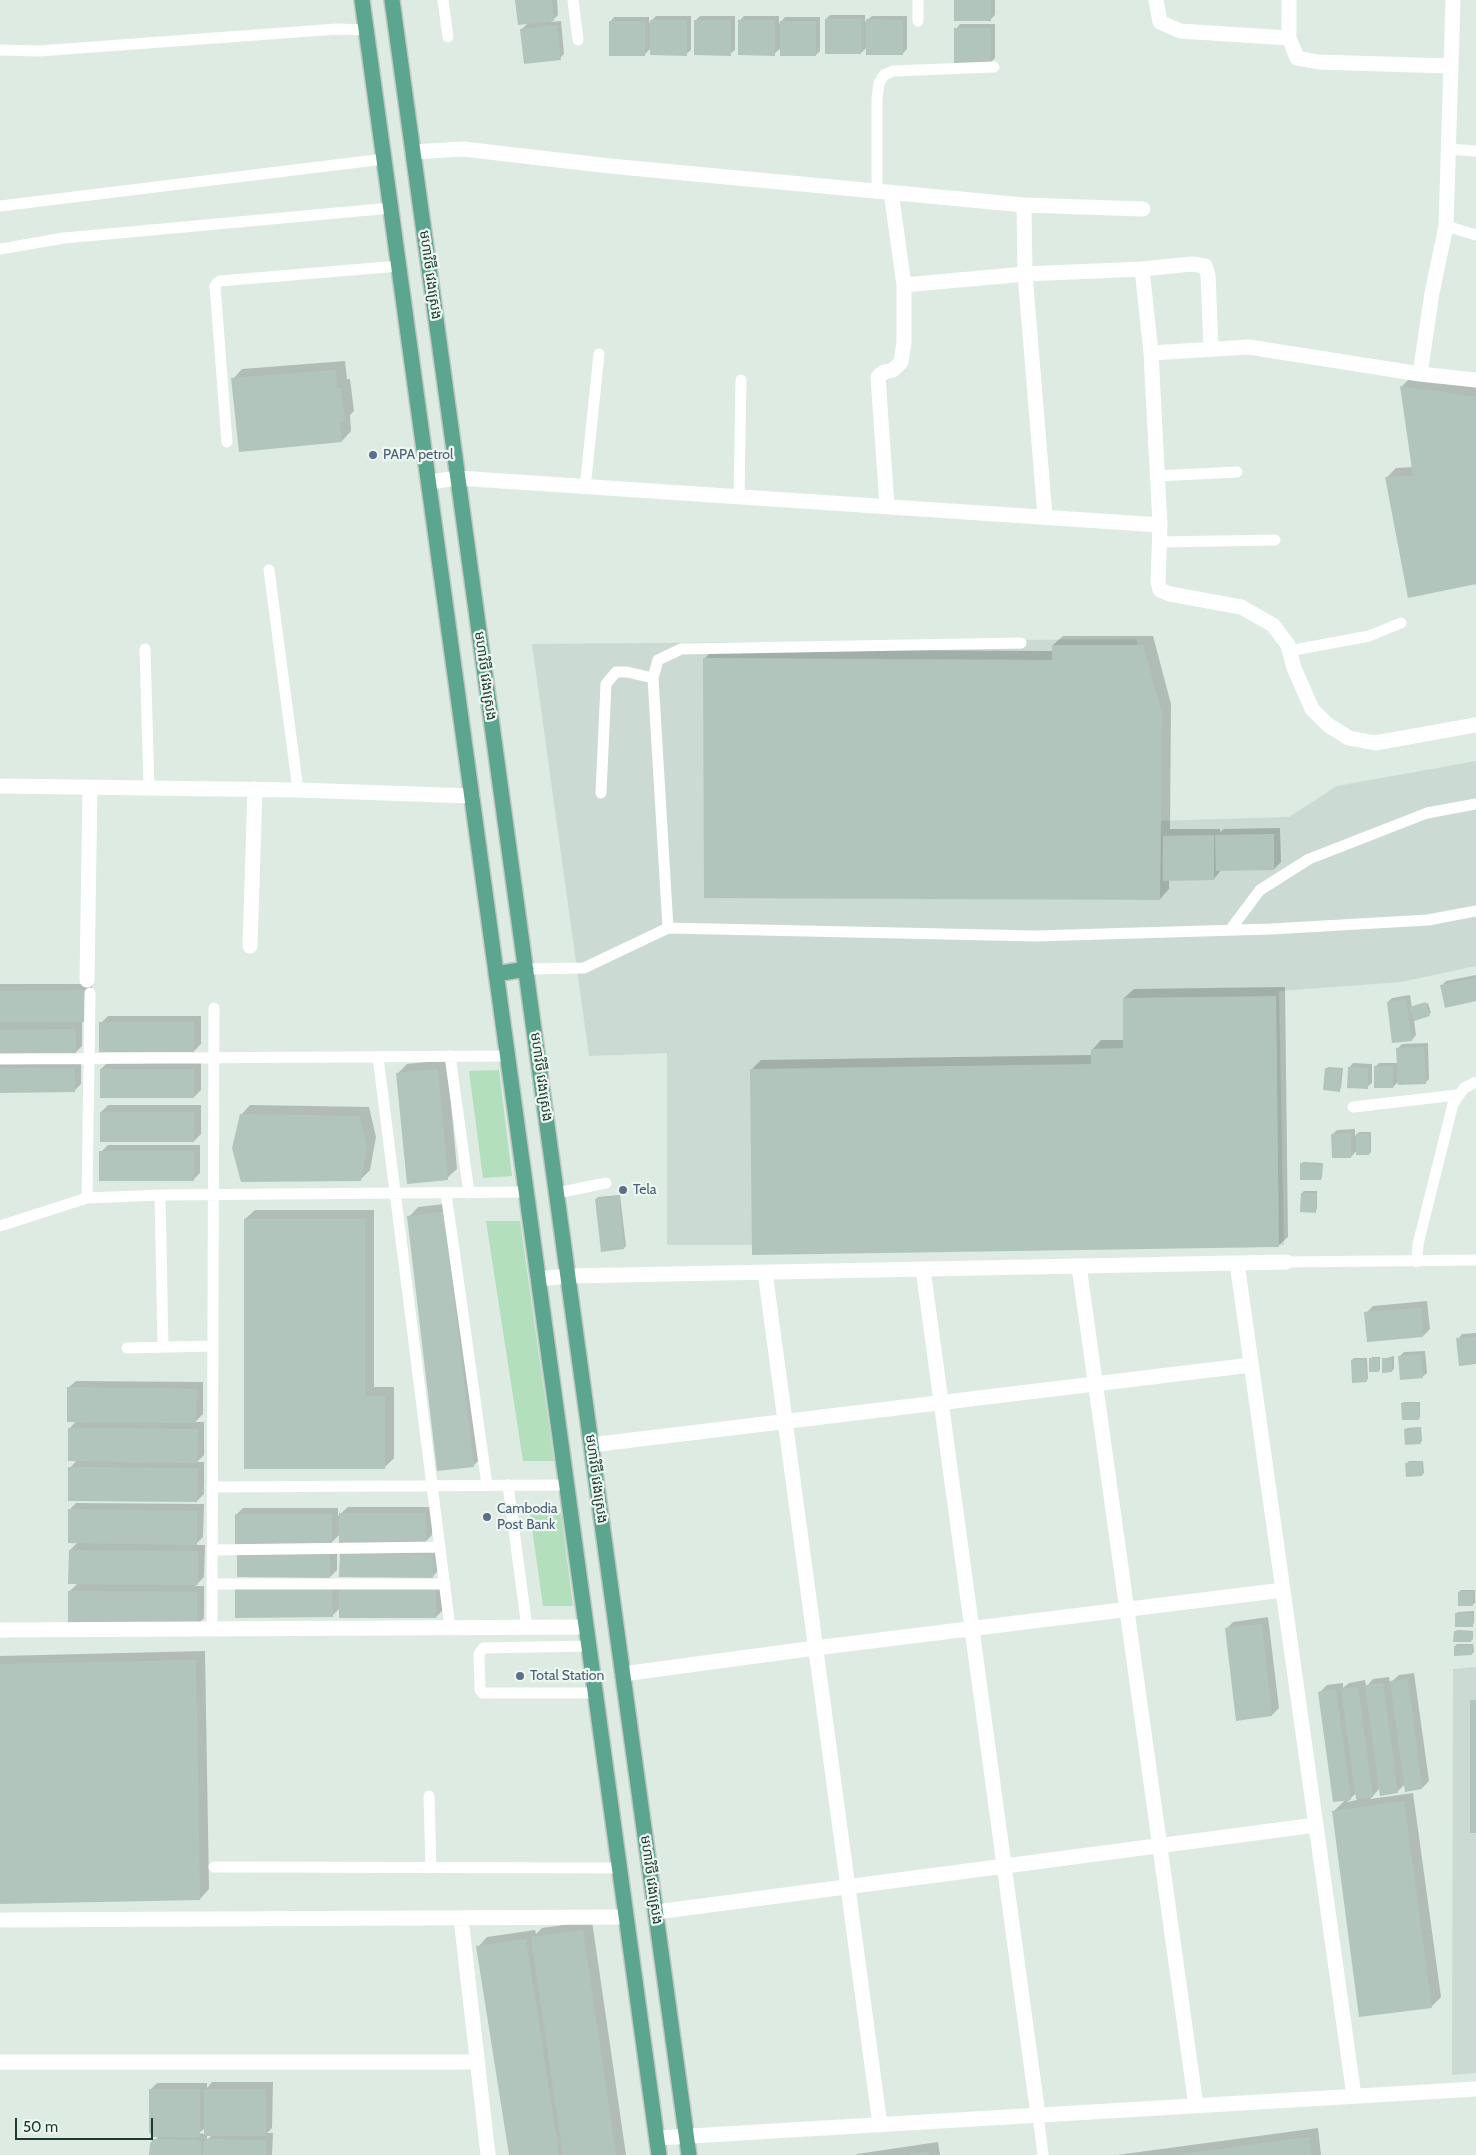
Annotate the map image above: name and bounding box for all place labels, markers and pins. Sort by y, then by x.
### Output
place label: PAPA petrol [383,447,453,463]
marker: PAPA petrol [367,449,379,461]
place label: Tela [633,1182,657,1198]
marker: Tela [617,1184,629,1196]
place label: Cambodia Post Bank [497,1501,558,1534]
marker: Cambodia Post Bank [481,1511,493,1523]
place label: Total Station [530,1668,604,1684]
marker: Total Station [514,1670,526,1682]

